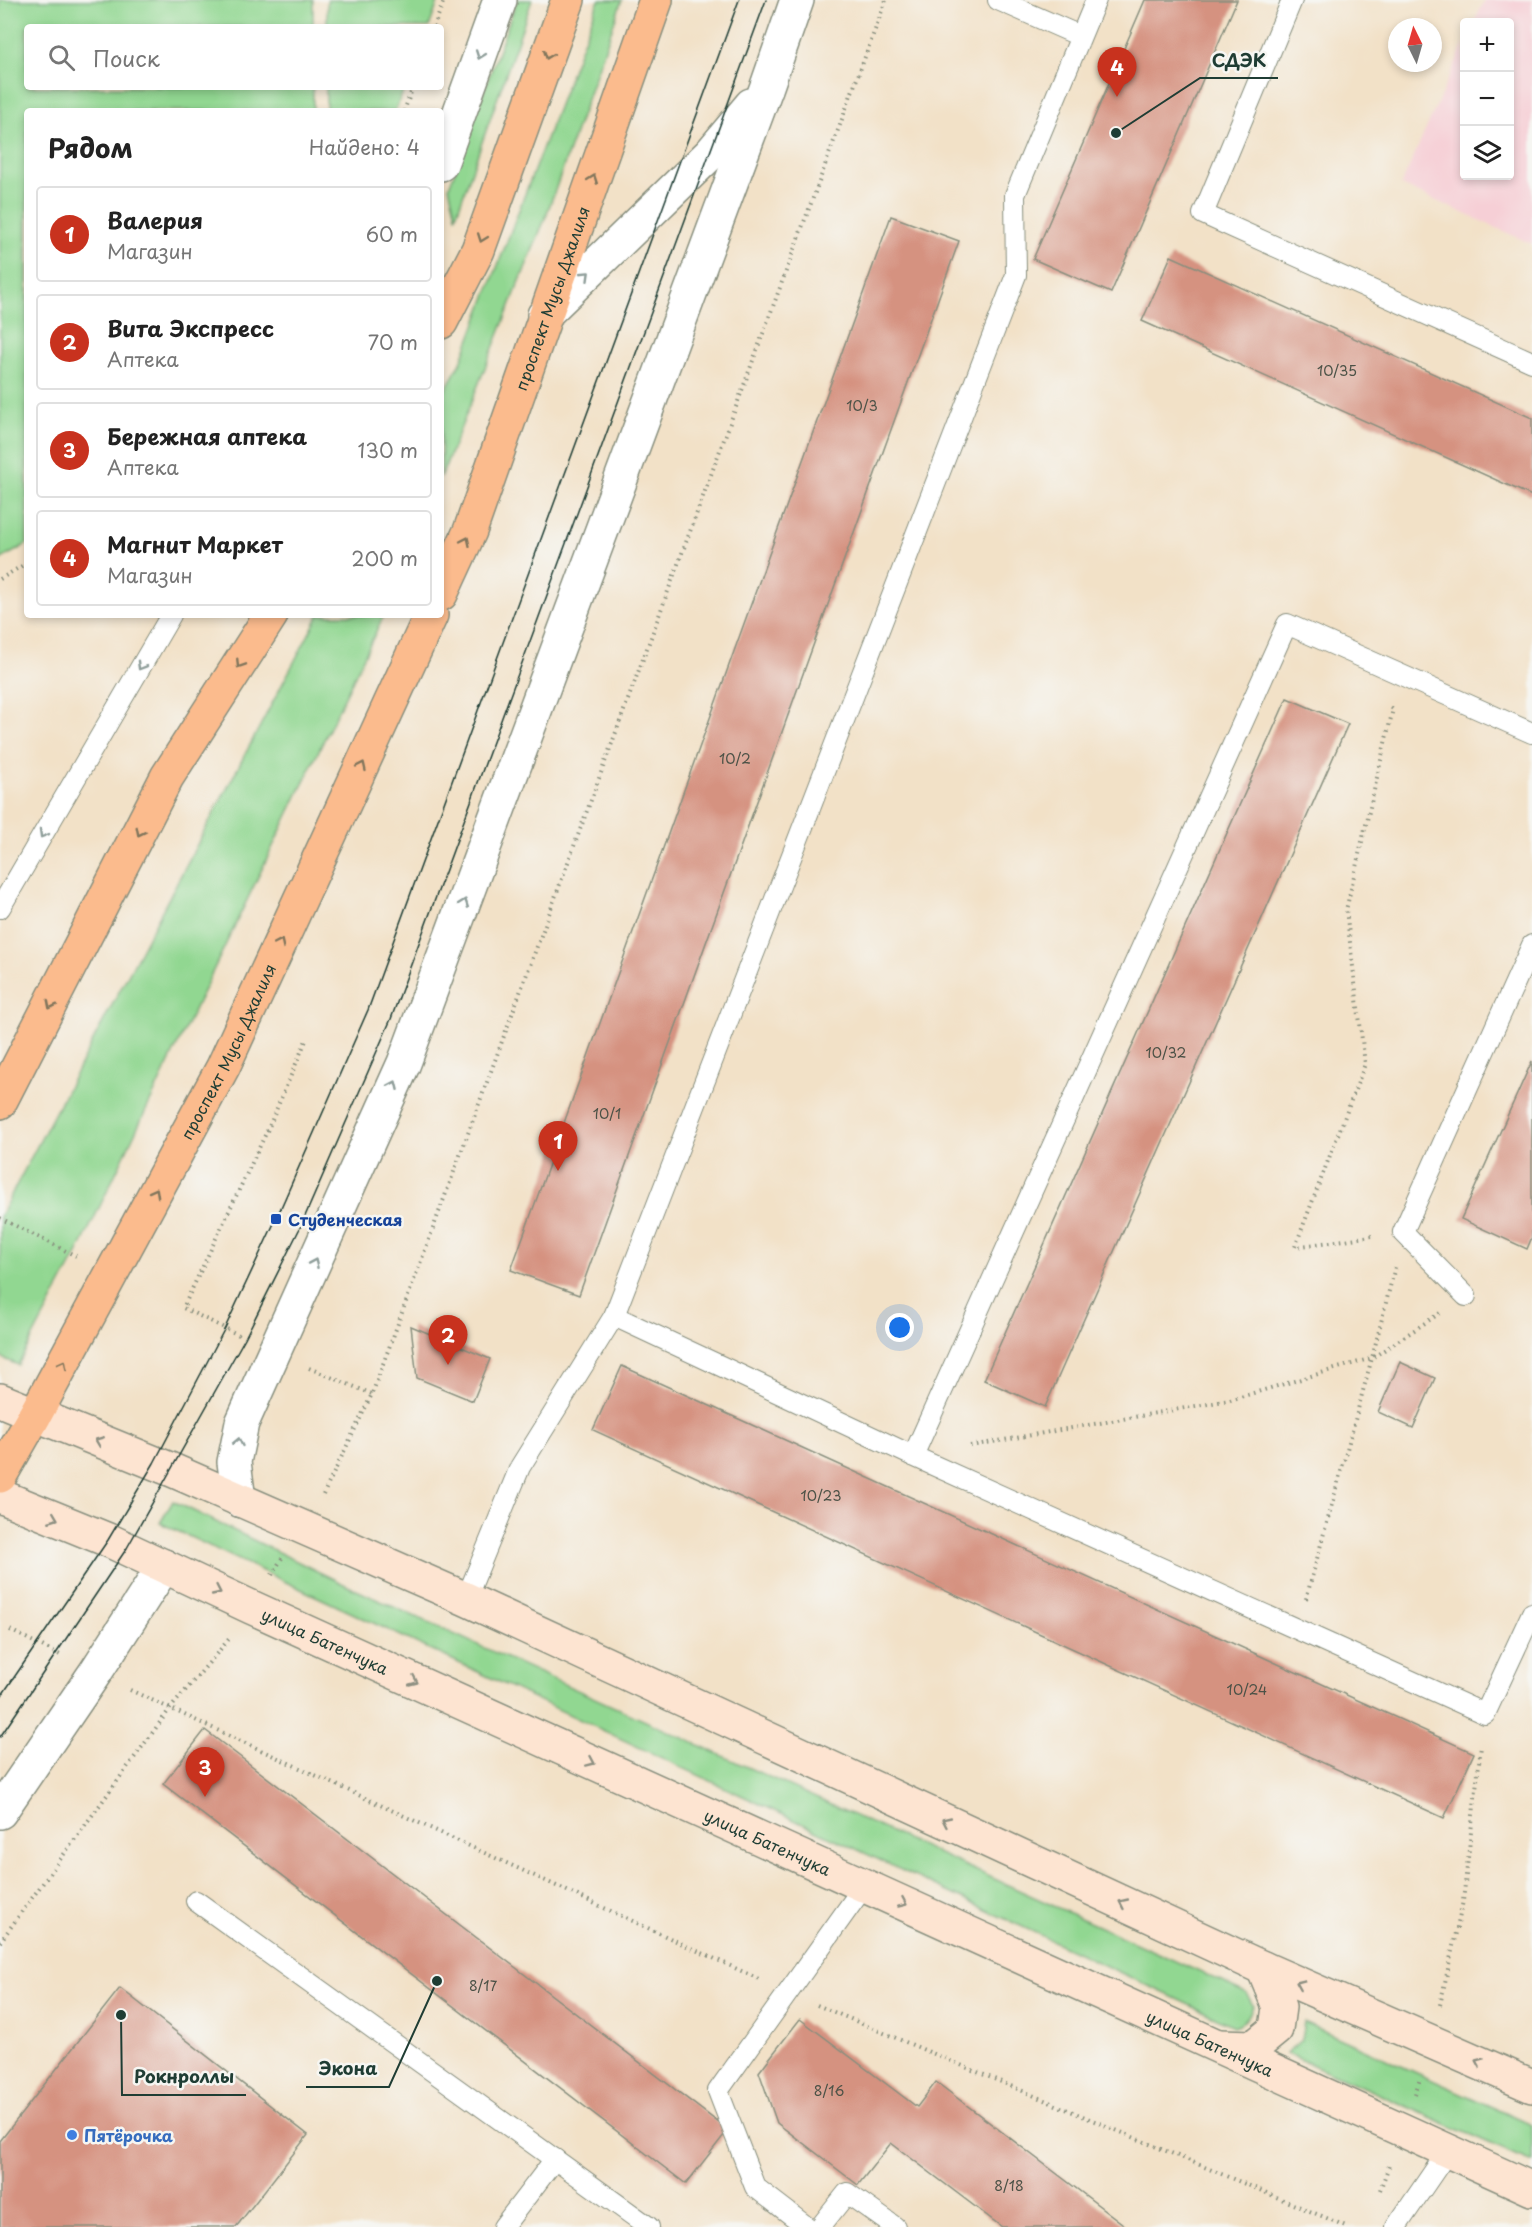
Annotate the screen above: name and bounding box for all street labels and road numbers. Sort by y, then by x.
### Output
street label: проспект Мусы Джалиля [508,203,595,394]
street label: проспект Мусы Джалиля [174,959,281,1144]
street label: улица Батенчука [258,1601,393,1680]
street label: улица Батенчука [700,1802,835,1881]
street label: улица Батенчука [1143,2003,1277,2082]

